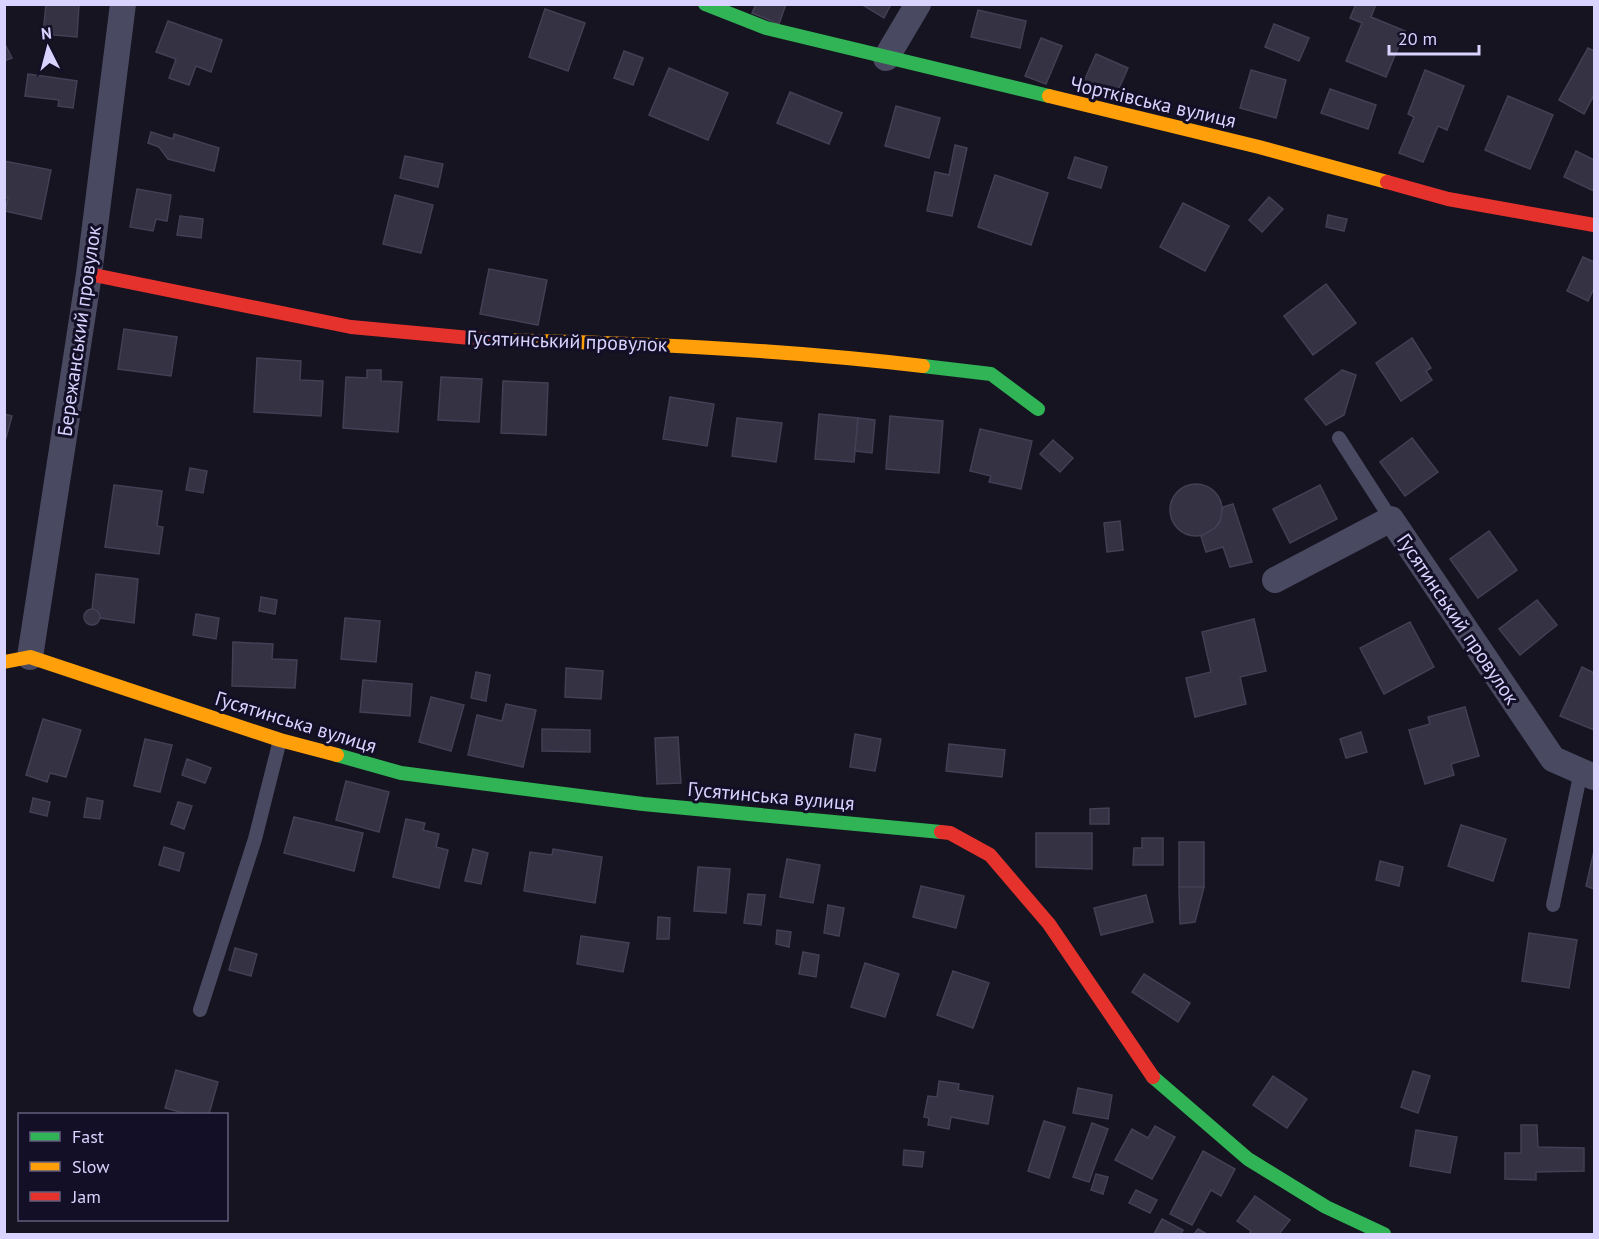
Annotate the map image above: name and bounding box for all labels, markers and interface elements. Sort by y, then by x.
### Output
north arrow [18,18,78,78]
scale bar [1389,18,1479,56]
text: N [40,23,53,44]
text: 20 m [1398,27,1437,50]
street label: Чортківська вулиця [1067,70,1239,134]
street label: Бережанський провулок [51,224,107,438]
street label: Гусятинський провулок [466,325,668,358]
street label: Гусятинський провулок [1391,529,1525,710]
street label: Гусятинська вулиця [212,685,380,759]
street label: Гусятинська вулиця [686,776,856,816]
legend [18,1113,228,1221]
text: Fast [72,1125,104,1148]
text: Slow [72,1155,110,1178]
text: Jam [71,1185,101,1208]

